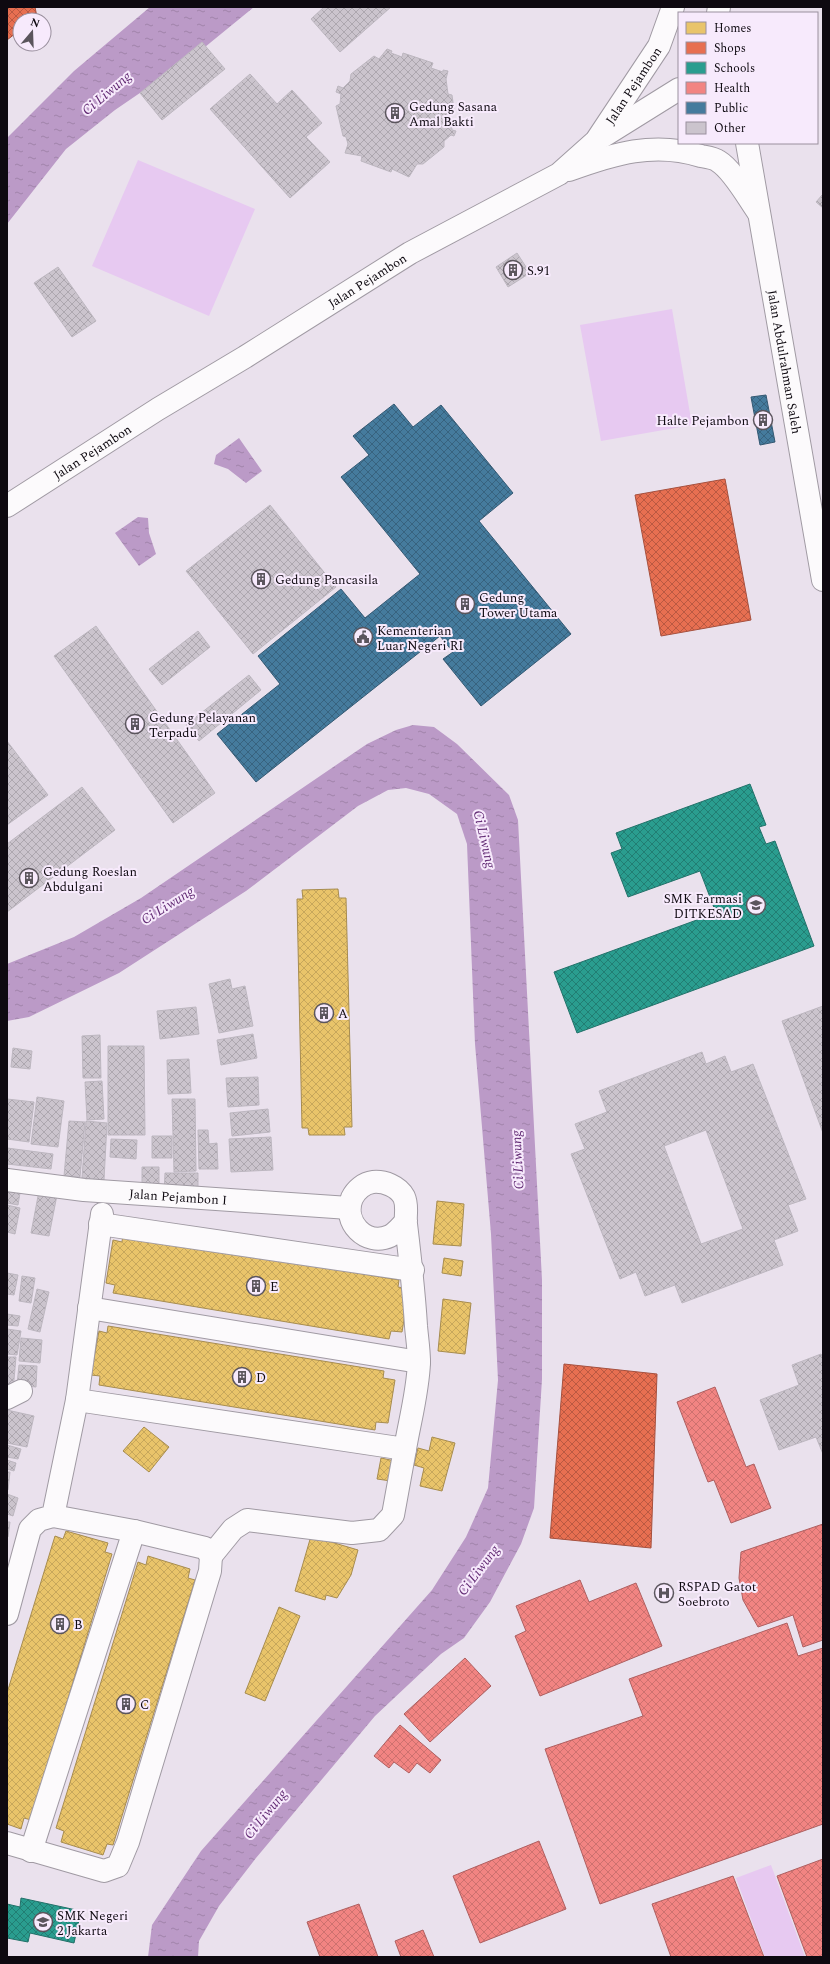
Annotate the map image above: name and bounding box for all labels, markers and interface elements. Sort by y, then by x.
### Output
north arrow [12,12,52,52]
legend [678,12,818,144]
text: N [28,14,42,33]
text: Homes [714,19,752,38]
text: Shops [714,39,746,58]
street label: Jalan Pejambon [601,42,667,129]
text: Schools [714,59,755,78]
water label: Ci Liwung [77,66,136,120]
text: Health [714,79,750,98]
place label: Gedung Sasana Amal Bakti [409,97,498,132]
text: Public [714,99,748,118]
building icon: Gedung Sasana Amal Bakti [384,102,406,124]
text: Other [714,119,746,138]
street label: Jalan Pejambon [324,248,411,313]
building icon: S.91 [502,259,524,281]
place label: S.91 [527,261,550,281]
street label: Jalan Abdulrahman Saleh [762,288,806,436]
building icon: Halte Pejambon [752,409,774,431]
place label: Halte Pejambon [656,411,749,431]
street label: Jalan Pejambon [49,419,136,485]
building icon: Gedung Pancasila [250,568,272,590]
place label: Gedung Pancasila [275,570,379,590]
place label: Gedung Tower Utama [479,588,558,623]
building icon: Gedung Tower Utama [454,593,476,615]
place label: Kementerian Luar Negeri RI [377,621,463,656]
public building icon: Kementerian Luar Negeri RI [352,626,374,648]
place label: Gedung Pelayanan Terpadu [149,708,257,743]
building icon: Gedung Pelayanan Terpadu [124,713,146,735]
water label: Ci Liwung [468,808,502,871]
place label: Gedung Roeslan Abdulgani [43,862,137,897]
building icon: Gedung Roeslan Abdulgani [18,867,40,889]
water label: Ci Liwung [137,880,198,930]
place label: SMK Farmasi DITKESAD [664,889,742,924]
school or university icon: SMK Farmasi DITKESAD [745,894,767,916]
building icon: A [313,1002,335,1024]
place label: A [338,1004,348,1024]
water label: Ci Liwung [505,1129,530,1190]
street label: Jalan Pejambon I [128,1184,228,1211]
building icon: E [245,1275,267,1297]
place label: E [270,1277,278,1297]
building icon: D [231,1366,253,1388]
place label: D [256,1368,266,1388]
water label: Ci Liwung [452,1540,505,1600]
place label: RSPAD Gatot Soebroto [678,1577,757,1612]
hospital icon: RSPAD Gatot Soebroto [653,1582,675,1604]
building icon: B [49,1613,71,1635]
place label: B [74,1615,83,1635]
building icon: C [115,1693,137,1715]
place label: C [140,1695,149,1715]
water label: Ci Liwung [239,1784,293,1844]
place label: SMK Negeri 2 Jakarta [57,1906,128,1941]
school or university icon: SMK Negeri 2 Jakarta [32,1911,54,1933]

